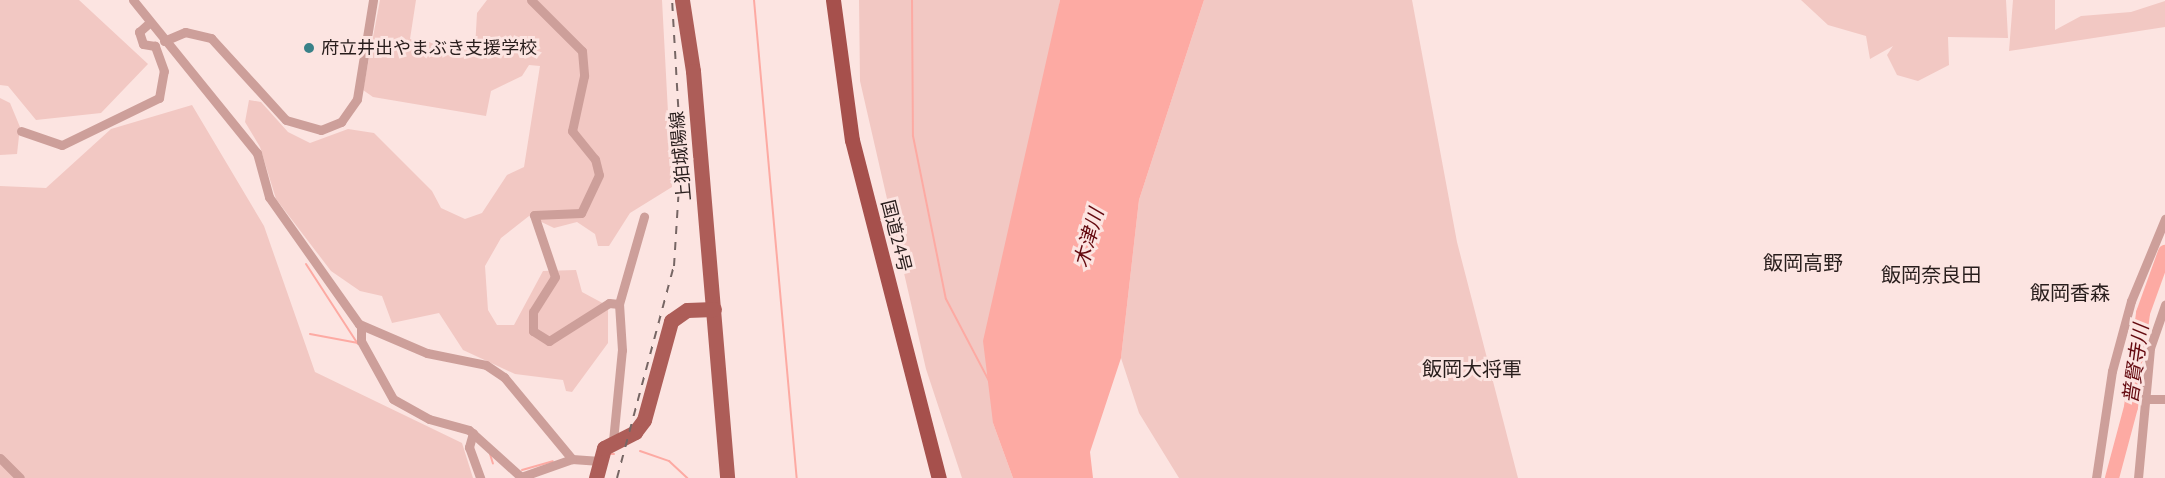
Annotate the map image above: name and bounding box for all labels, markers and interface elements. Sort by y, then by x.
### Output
place label: 府立井出やまぶき支援学校 [321,37,537,59]
marker: 府立井出やまぶき支援学校 [302,41,316,55]
street label: 上狛城陽線 [666,110,696,202]
street label: 国道24号 [877,198,915,274]
water label: 木津川 [1069,206,1109,270]
district label: 飯岡高野 [1763,251,1843,275]
district label: 飯岡奈良田 [1881,263,1981,287]
district label: 飯岡香森 [2030,281,2110,305]
water label: 普賢寺川 [2119,323,2153,405]
district label: 飯岡大将軍 [1422,357,1522,381]

